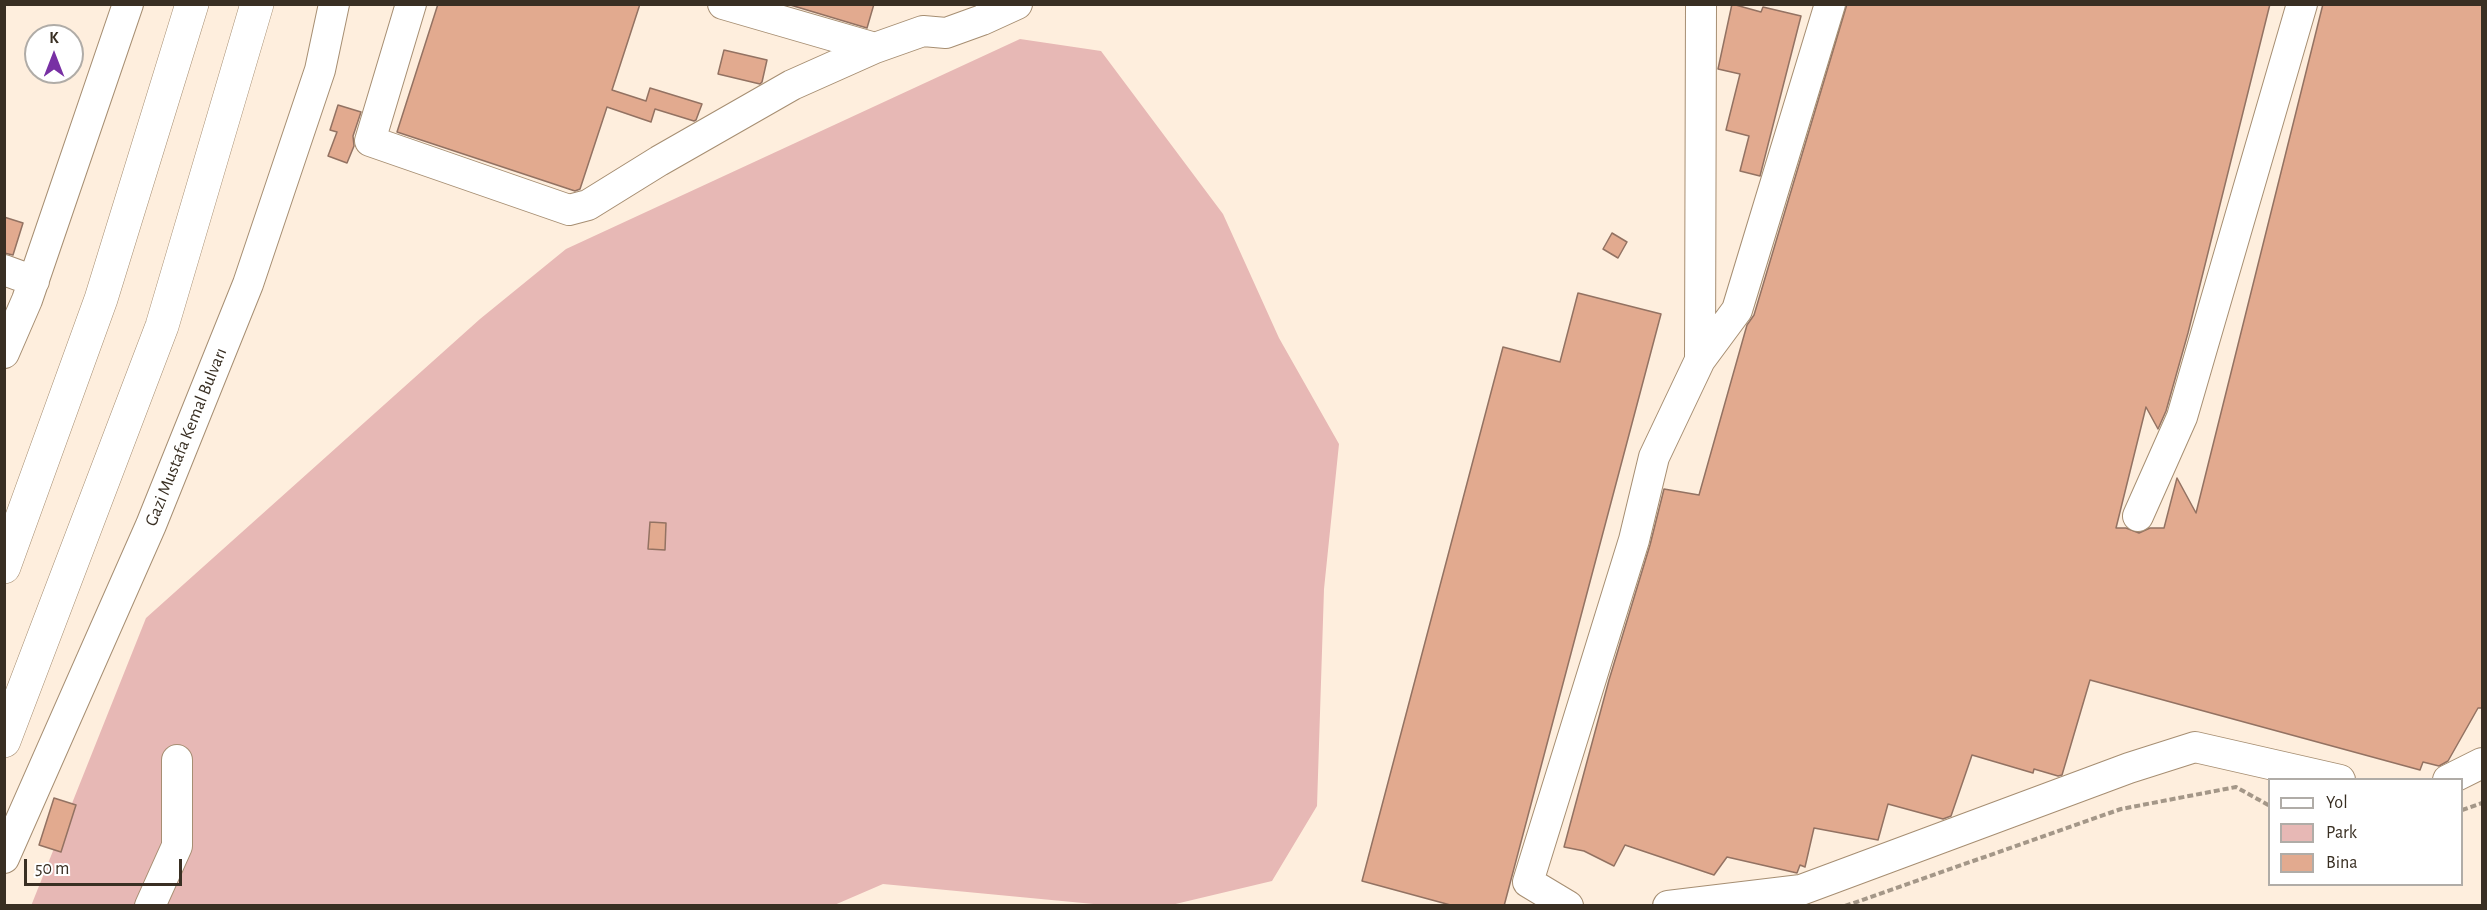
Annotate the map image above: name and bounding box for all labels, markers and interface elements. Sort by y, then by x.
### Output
north arrow [24,24,84,84]
text: K [49,30,59,46]
street label: Gazi Mustafa Kemal Bulvarı [140,345,232,529]
legend [2268,778,2463,886]
text: Yol [2326,794,2348,812]
text: Park [2326,824,2357,842]
scale bar [27,847,184,885]
text: Bina [2326,854,2358,872]
text: 50 m [35,860,69,878]

